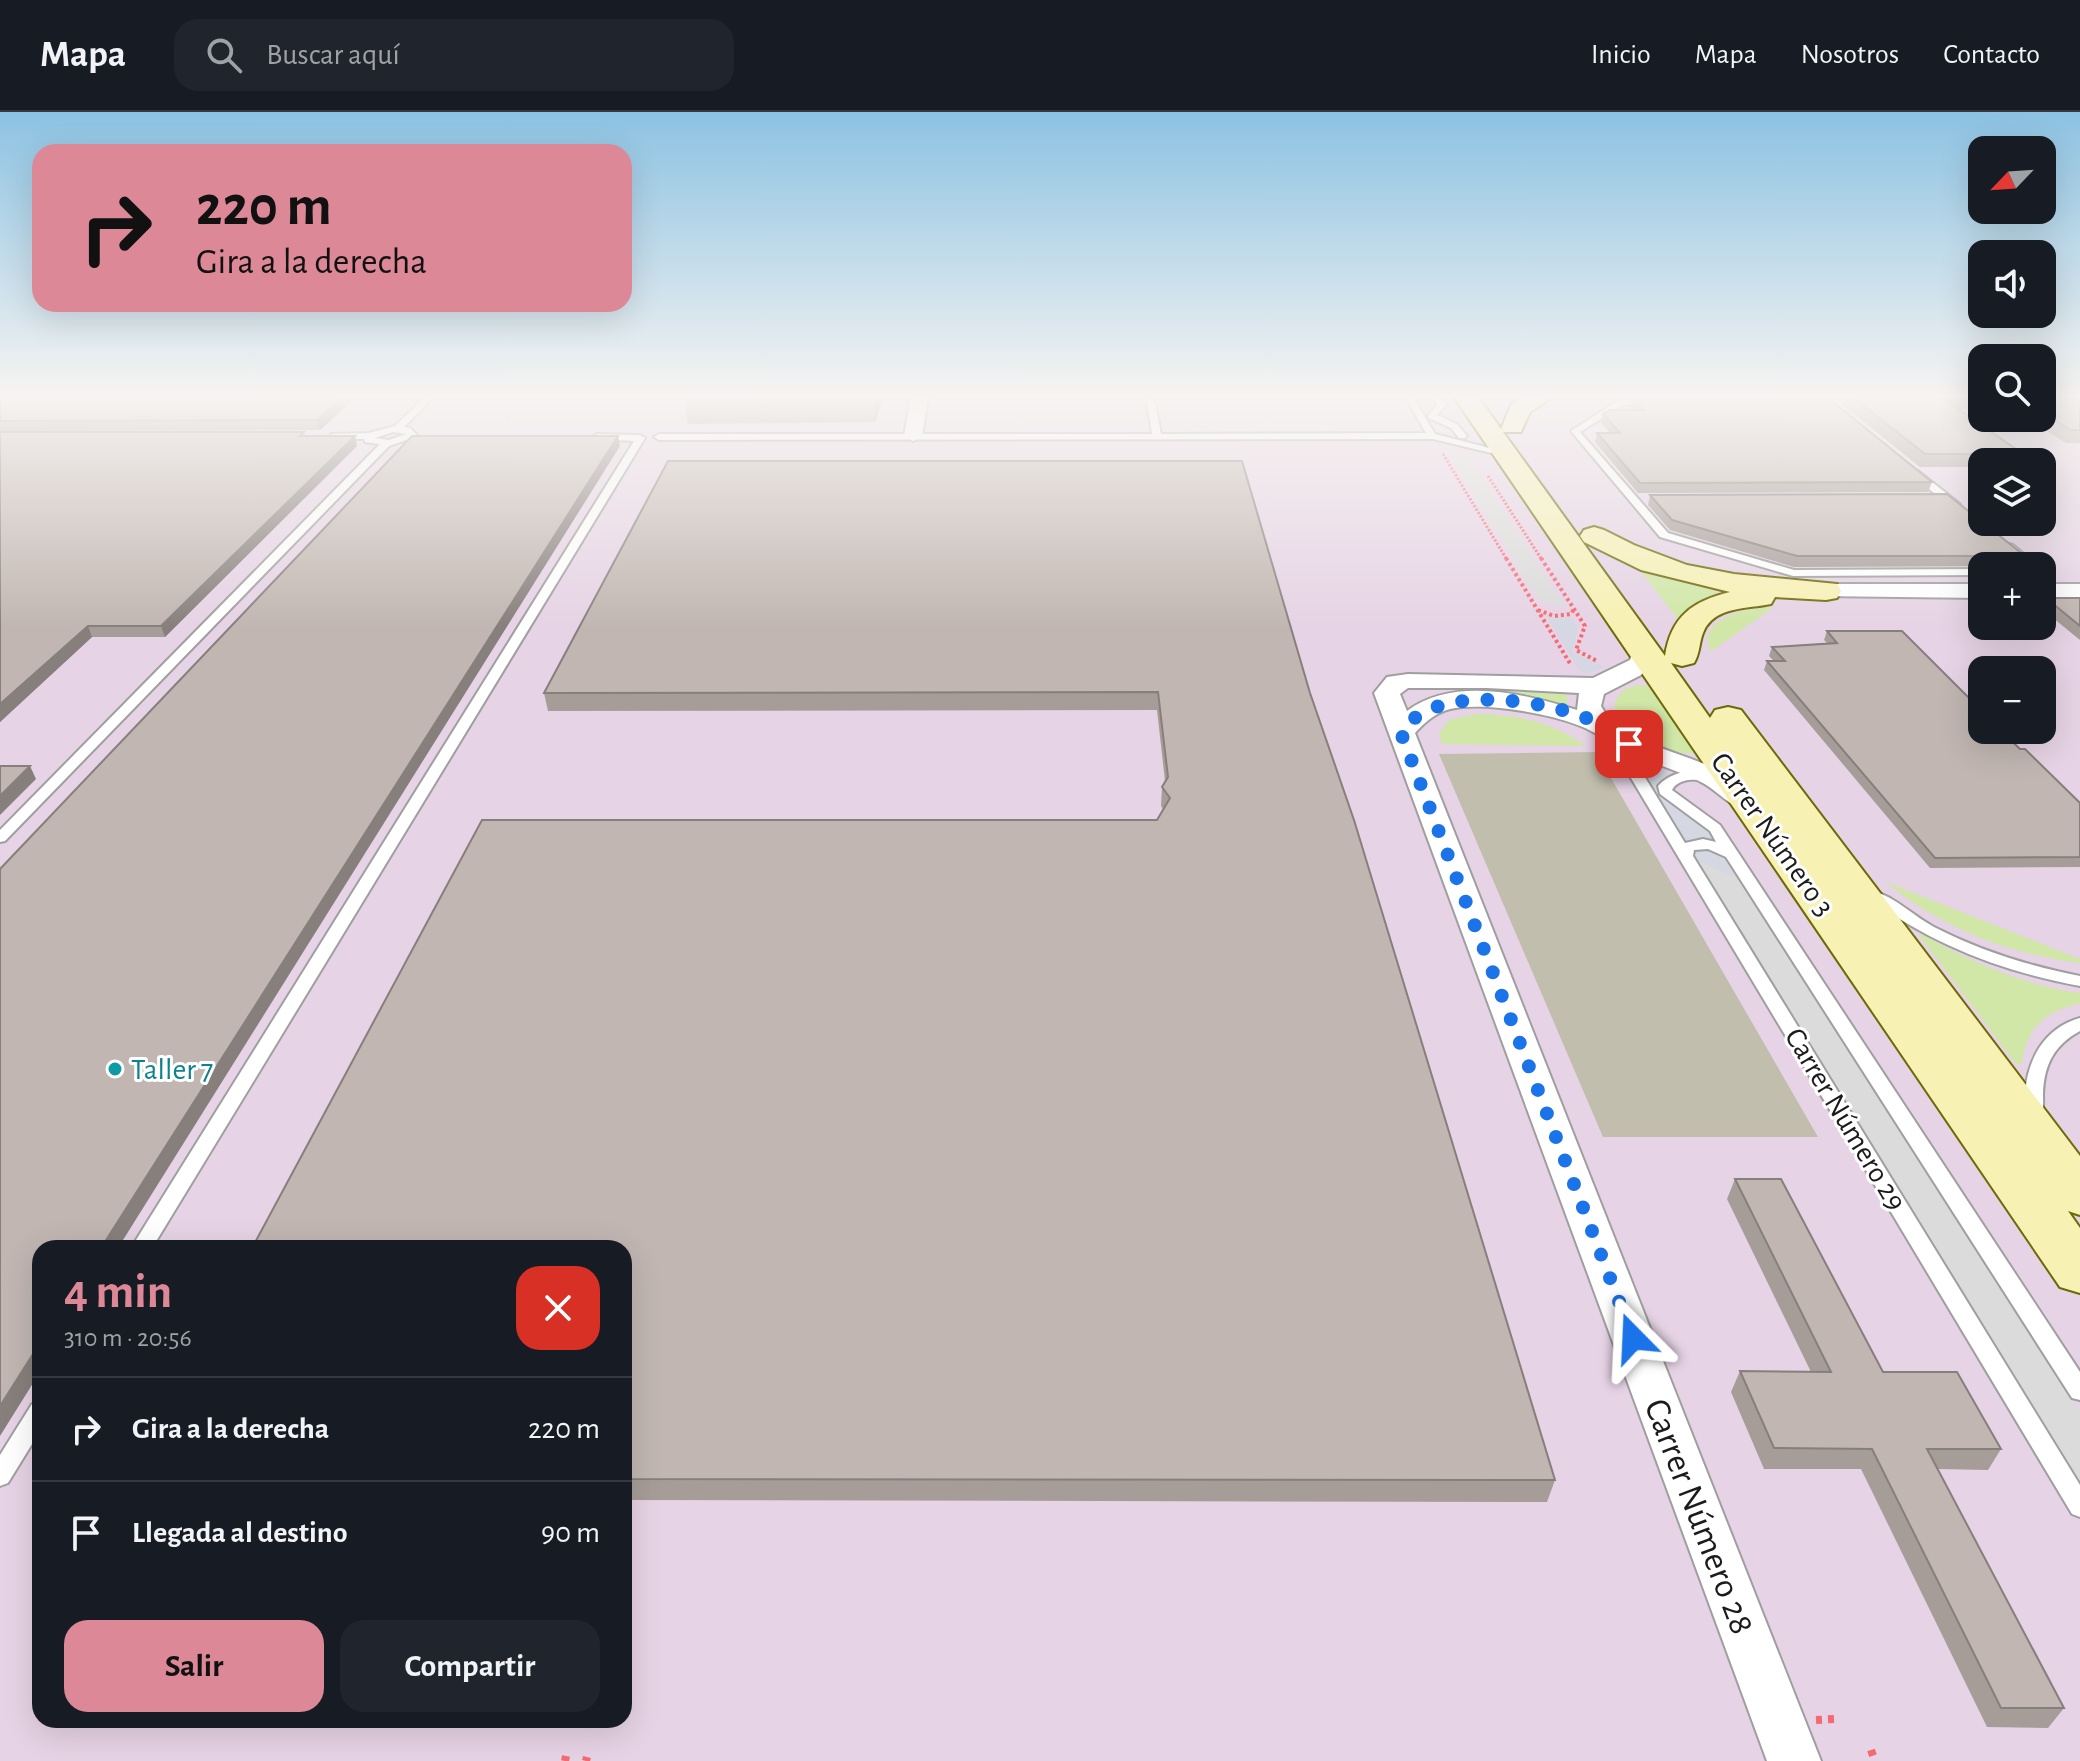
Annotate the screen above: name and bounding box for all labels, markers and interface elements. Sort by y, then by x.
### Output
search box [174,19,734,91]
icon: search [202,33,246,77]
text: Mapa [40,36,126,74]
text: Buscar aquí [266,40,400,70]
text: Inicio [1591,41,1651,69]
text: Mapa [1695,41,1757,69]
text: Nosotros [1801,41,1899,69]
text: Contacto [1943,41,2040,69]
north arrow [1968,136,2056,224]
map controls [1968,136,2056,744]
icon: right [64,176,168,280]
text: 220 m [196,179,332,235]
button: sound [1968,240,2056,328]
text: Gira a la derecha [196,244,427,280]
button: search [1968,344,2056,432]
button: layers [1968,448,2056,536]
button: + [1968,552,2056,640]
button: − [1968,656,2056,744]
pin [1595,710,1663,778]
icon: arrive [1607,722,1651,766]
street label: Carrer Número 3 [1705,747,1839,922]
street label: Carrer Número 29 [1779,1023,1911,1216]
place label: Taller 7 [131,1055,213,1085]
marker: Taller 7 [106,1060,124,1078]
button: close [516,1266,600,1350]
text: 4 min [64,1269,172,1317]
position arrow [1591,1296,1675,1380]
text: 310 m · 20:56 [64,1325,192,1351]
street label: Carrer Número 28 [1638,1394,1760,1639]
icon: right [64,1407,108,1451]
text: Gira a la derecha [132,1414,329,1444]
text: 220 m [528,1414,600,1444]
icon: arrive [64,1511,108,1555]
text: Llegada al destino [132,1518,348,1548]
text: 90 m [541,1518,600,1548]
button: Salir [64,1620,324,1712]
button: Compartir [340,1620,600,1712]

